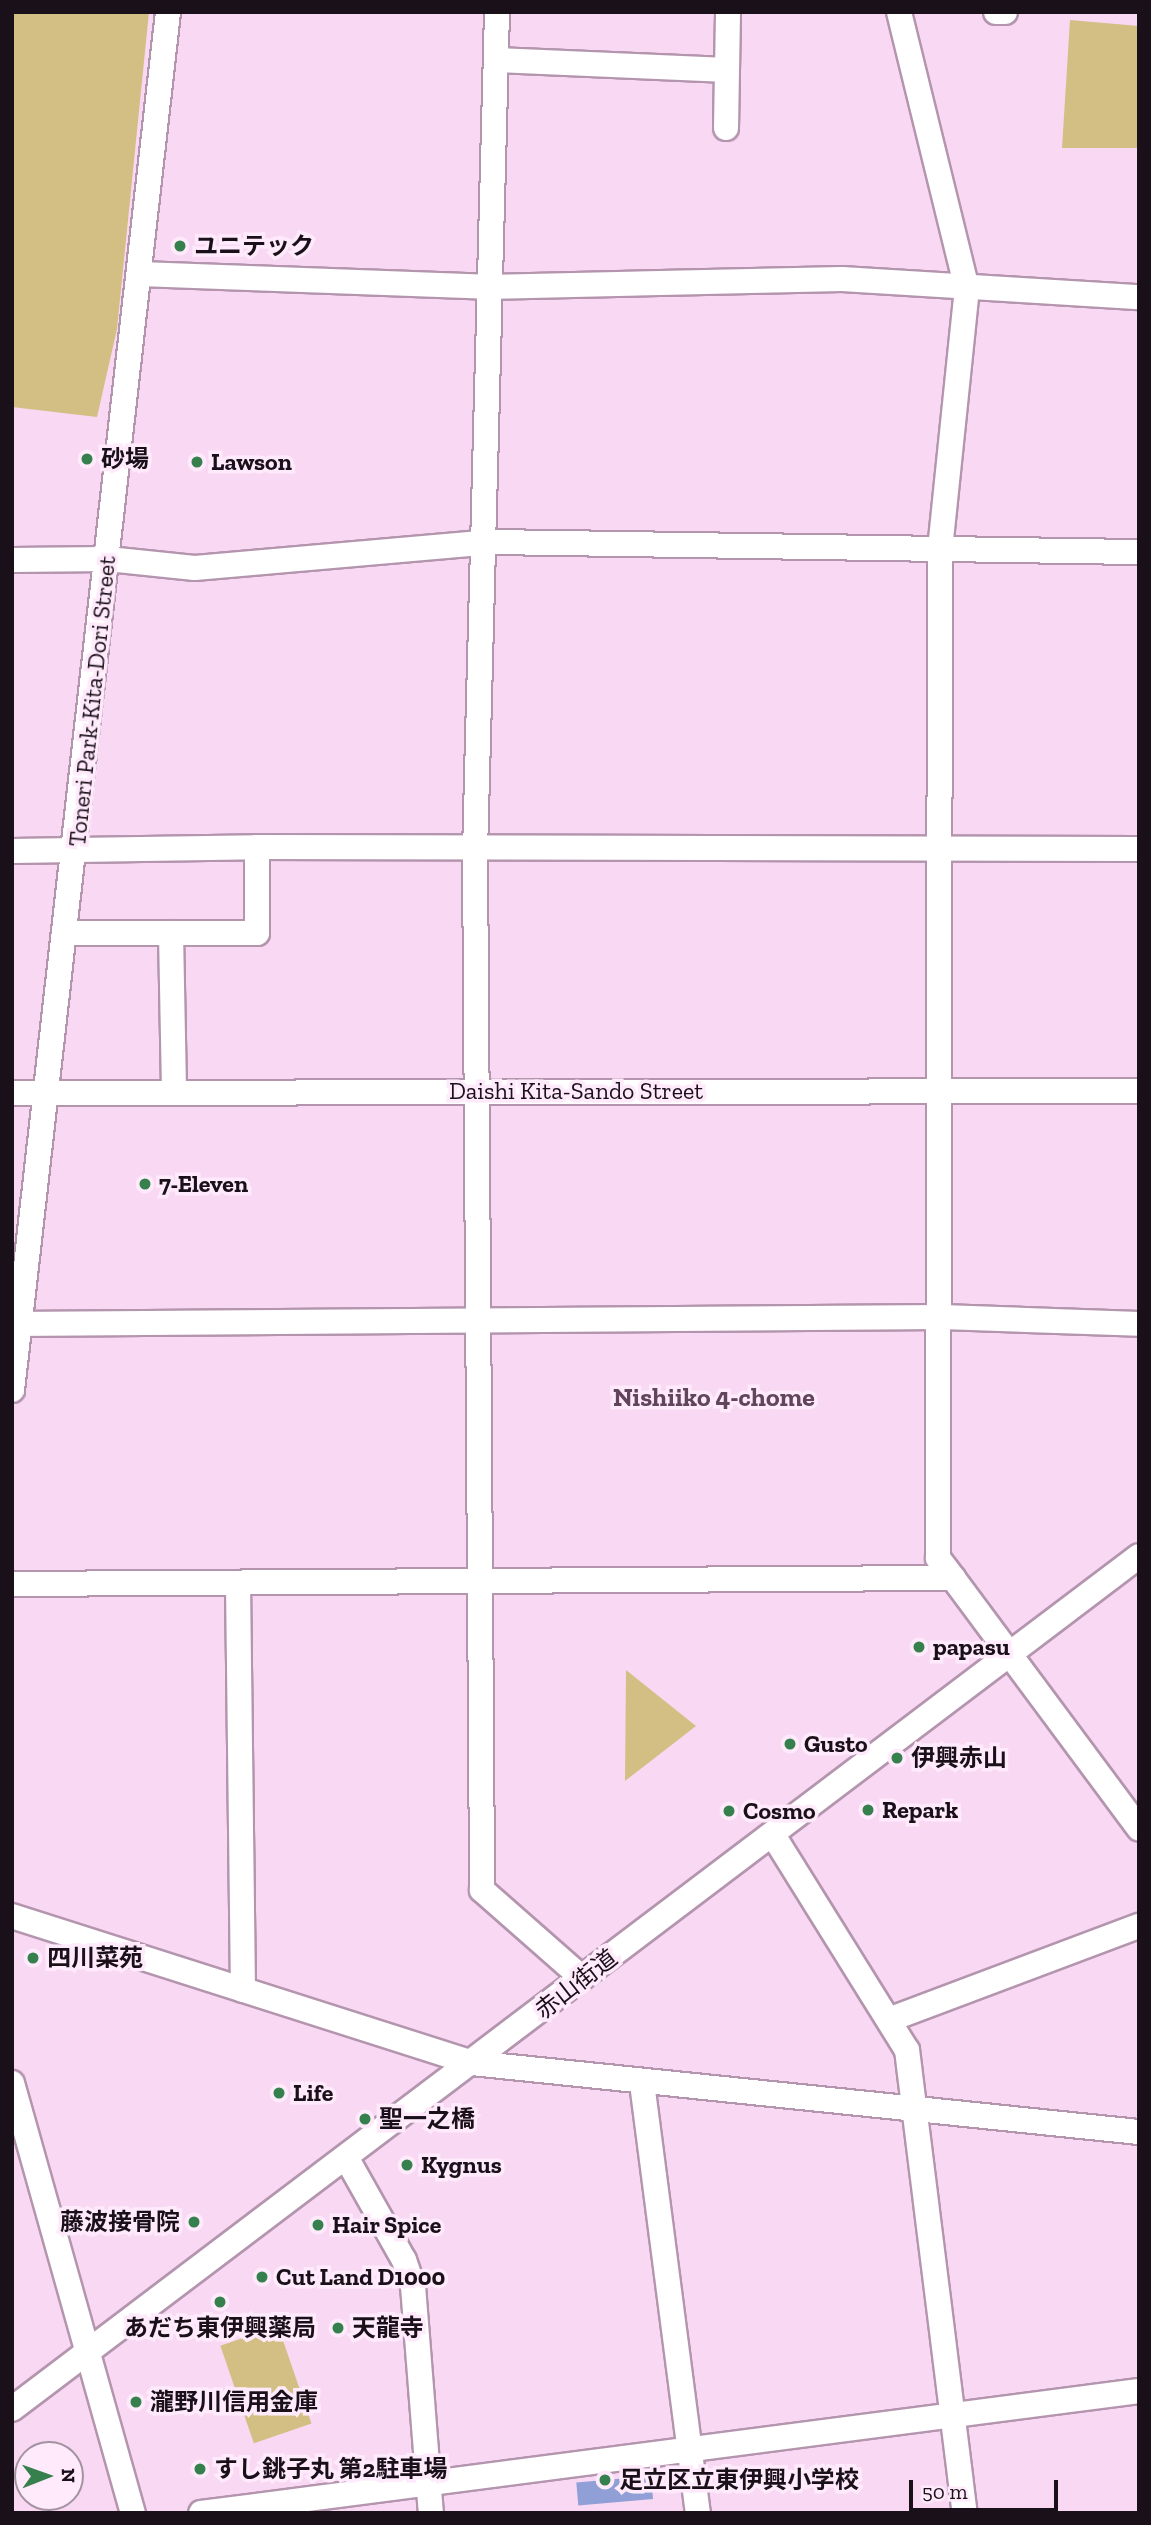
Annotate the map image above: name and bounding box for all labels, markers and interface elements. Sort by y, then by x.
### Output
place label: ユニテック [194,232,314,260]
marker: ユニテック [172,238,188,254]
place label: 砂場 [101,445,149,473]
place label: Lawson [211,448,292,476]
marker: 砂場 [79,451,95,467]
marker: Lawson [189,454,205,470]
street label: Toneri Park-Kita-Dori Street [62,554,122,848]
street label: Daishi Kita-Sando Street [449,1077,703,1105]
place label: 7-Eleven [159,1170,248,1198]
marker: 7-Eleven [137,1176,153,1192]
district label: Nishiiko 4-chome [613,1382,815,1414]
place label: papasu [933,1633,1010,1661]
marker: papasu [911,1639,927,1655]
place label: Gusto [804,1730,868,1758]
marker: Gusto [782,1736,798,1752]
place label: 伊興赤山 [911,1744,1007,1772]
marker: 伊興赤山 [889,1750,905,1766]
place label: Repark [882,1796,958,1824]
place label: Cosmo [743,1797,816,1825]
marker: Repark [860,1802,876,1818]
marker: Cosmo [721,1803,737,1819]
street label: 赤山街道 [529,1943,623,2025]
place label: 四川菜苑 [47,1944,143,1972]
marker: 四川菜苑 [25,1950,41,1966]
place label: Life [293,2079,333,2107]
marker: Life [271,2085,287,2101]
place label: 聖一之橋 [379,2105,475,2133]
marker: 聖一之橋 [357,2111,373,2127]
place label: Kygnus [421,2151,502,2179]
marker: Kygnus [399,2157,415,2173]
place label: 藤波接骨院 [60,2208,180,2236]
place label: Hair Spice [332,2211,442,2239]
marker: 藤波接骨院 [186,2214,202,2230]
marker: Hair Spice [310,2217,326,2233]
place label: Cut Land D1000 [276,2263,445,2291]
marker: Cut Land D1000 [254,2269,270,2285]
marker: あだち東伊興薬局 [212,2294,228,2310]
place label: あだち東伊興薬局 [124,2314,316,2342]
place label: 天龍寺 [352,2314,424,2342]
marker: 天龍寺 [330,2320,346,2336]
place label: 瀧野川信用金庫 [150,2388,318,2416]
marker: 瀧野川信用金庫 [128,2394,144,2410]
north arrow [14,2441,84,2511]
place label: すし銚子丸 第2駐車場 [214,2455,447,2483]
marker: すし銚子丸 第2駐車場 [192,2461,208,2477]
place label: 足立区立東伊興小学校 [619,2466,859,2494]
scale bar [913,2466,1062,2510]
text: N [57,2468,80,2483]
marker: 足立区立東伊興小学校 [597,2472,613,2488]
text: 50 m [922,2479,968,2504]

